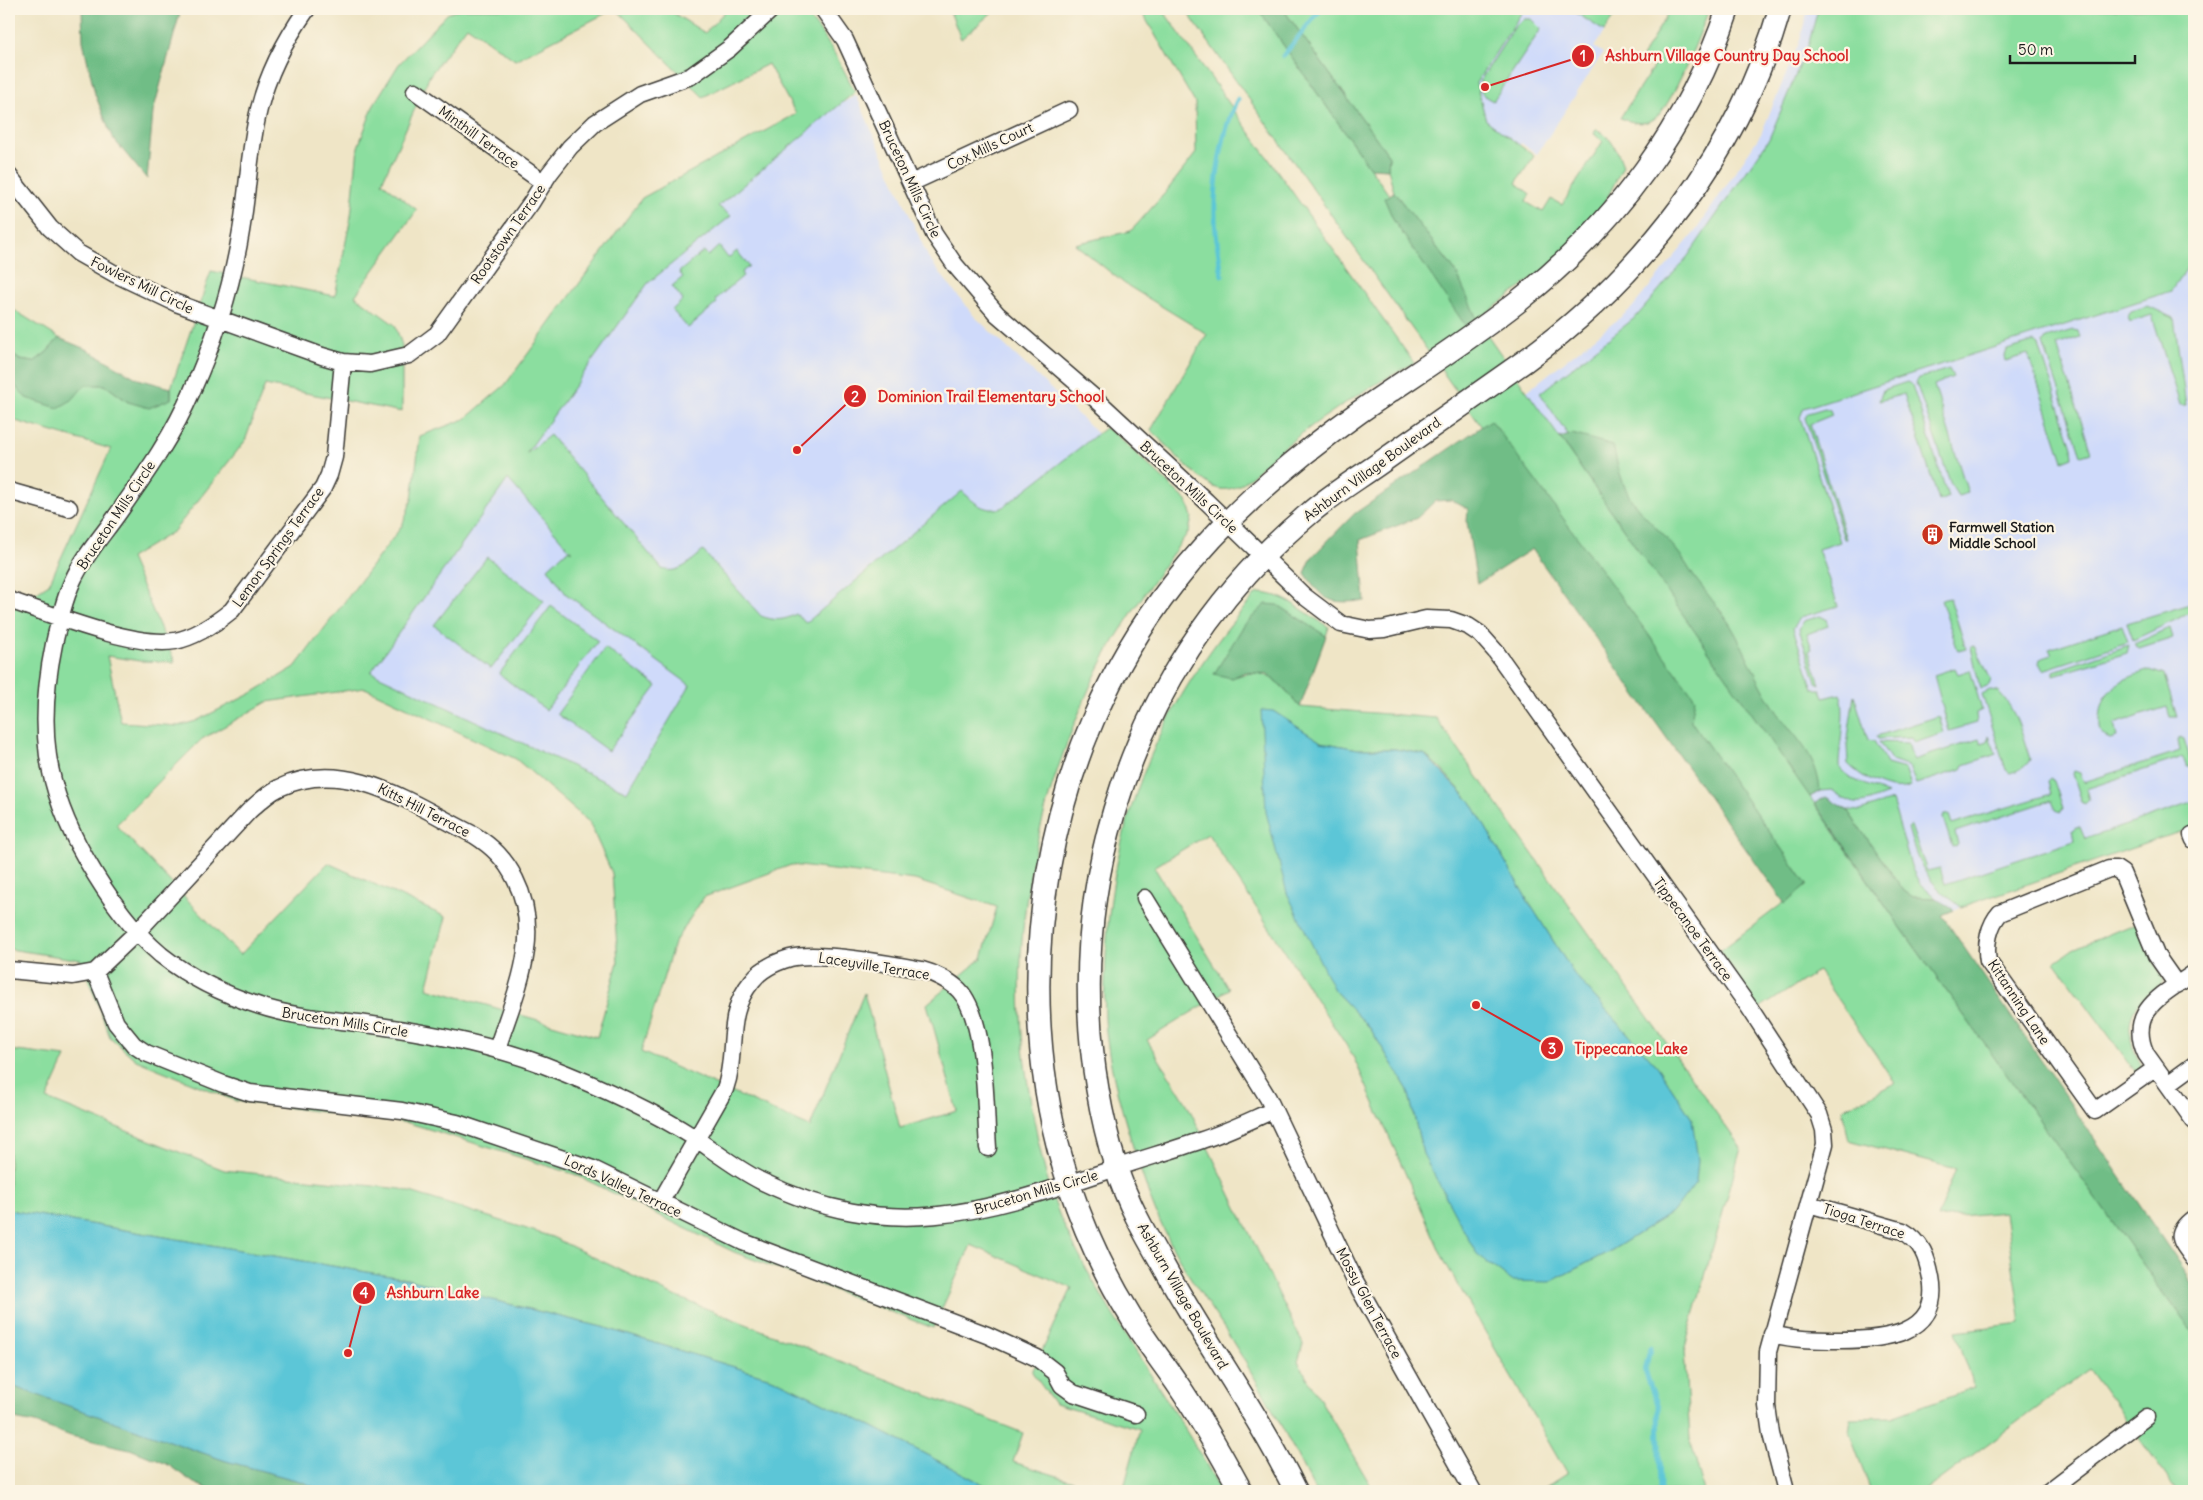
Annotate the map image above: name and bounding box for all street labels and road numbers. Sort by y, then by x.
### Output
street label: Minthill Terrace [435,102,523,172]
street label: Bruceton Mills Circle [875,117,945,241]
street label: Cox Mills Court [944,118,1036,174]
street label: Rootstown Terrace [467,180,549,288]
street label: Fowlers Mill Circle [88,252,196,318]
street label: Ashburn Village Boulevard [1300,413,1444,525]
street label: Bruceton Mills Circle [1136,437,1242,537]
street label: Bruceton Mills Circle [73,457,159,573]
street label: Lemon Springs Terrace [228,483,328,611]
street label: Kitts Hill Terrace [375,779,473,841]
street label: Tippecanoe Terrace [1649,874,1737,984]
street label: Laceyville Terrace [817,948,931,984]
street label: Kittanning Lane [1984,956,2054,1048]
street label: Bruceton Mills Circle [281,1003,409,1041]
street label: Lords Valley Terrace [561,1151,685,1221]
street label: Bruceton Mills Circle [972,1166,1100,1218]
street label: Tioga Terrace [1821,1199,1907,1243]
street label: Ashburn Village Boulevard [1134,1220,1232,1372]
street label: Mossy Glen Terrace [1332,1245,1406,1361]

